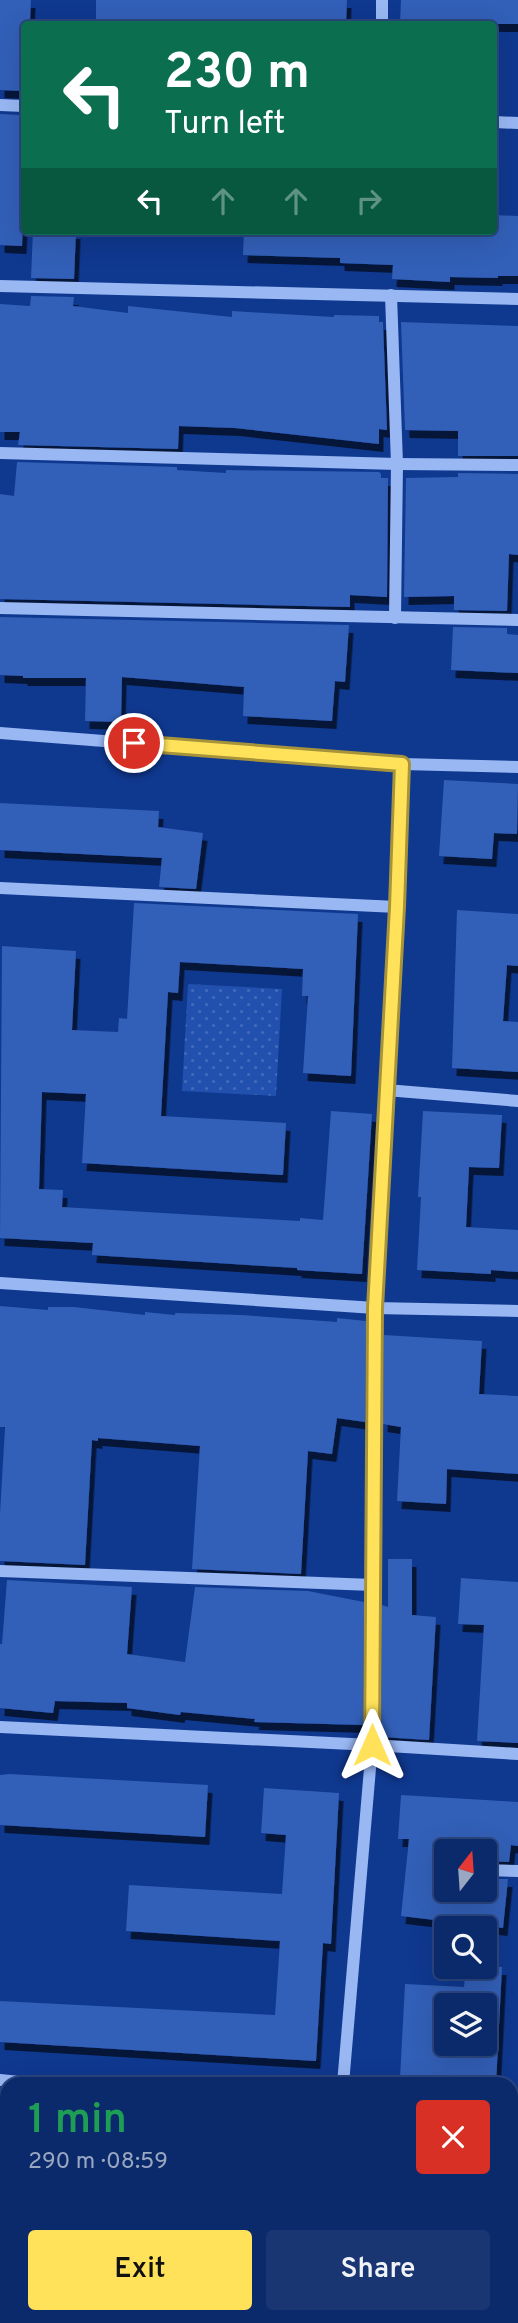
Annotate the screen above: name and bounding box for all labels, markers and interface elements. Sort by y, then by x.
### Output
text: 230 m [164,44,310,106]
icon: left [49,49,140,140]
text: Turn left [164,105,285,145]
icon: left [131,182,169,220]
icon: ahead [204,182,242,220]
icon: ahead [277,182,315,220]
icon: right [350,182,388,220]
pin [104,713,164,773]
icon: arrive [115,724,153,762]
position arrow [335,1708,409,1782]
north arrow [434,1839,497,1902]
map controls [434,1839,497,2056]
button: search [434,1916,497,1979]
button: layers [434,1993,497,2056]
text: 1 min [28,2095,127,2148]
button: close [416,2100,490,2174]
text: 290 m · 08:59 [28,2148,168,2177]
button: Exit [28,2230,252,2310]
button: Share [266,2230,490,2310]

